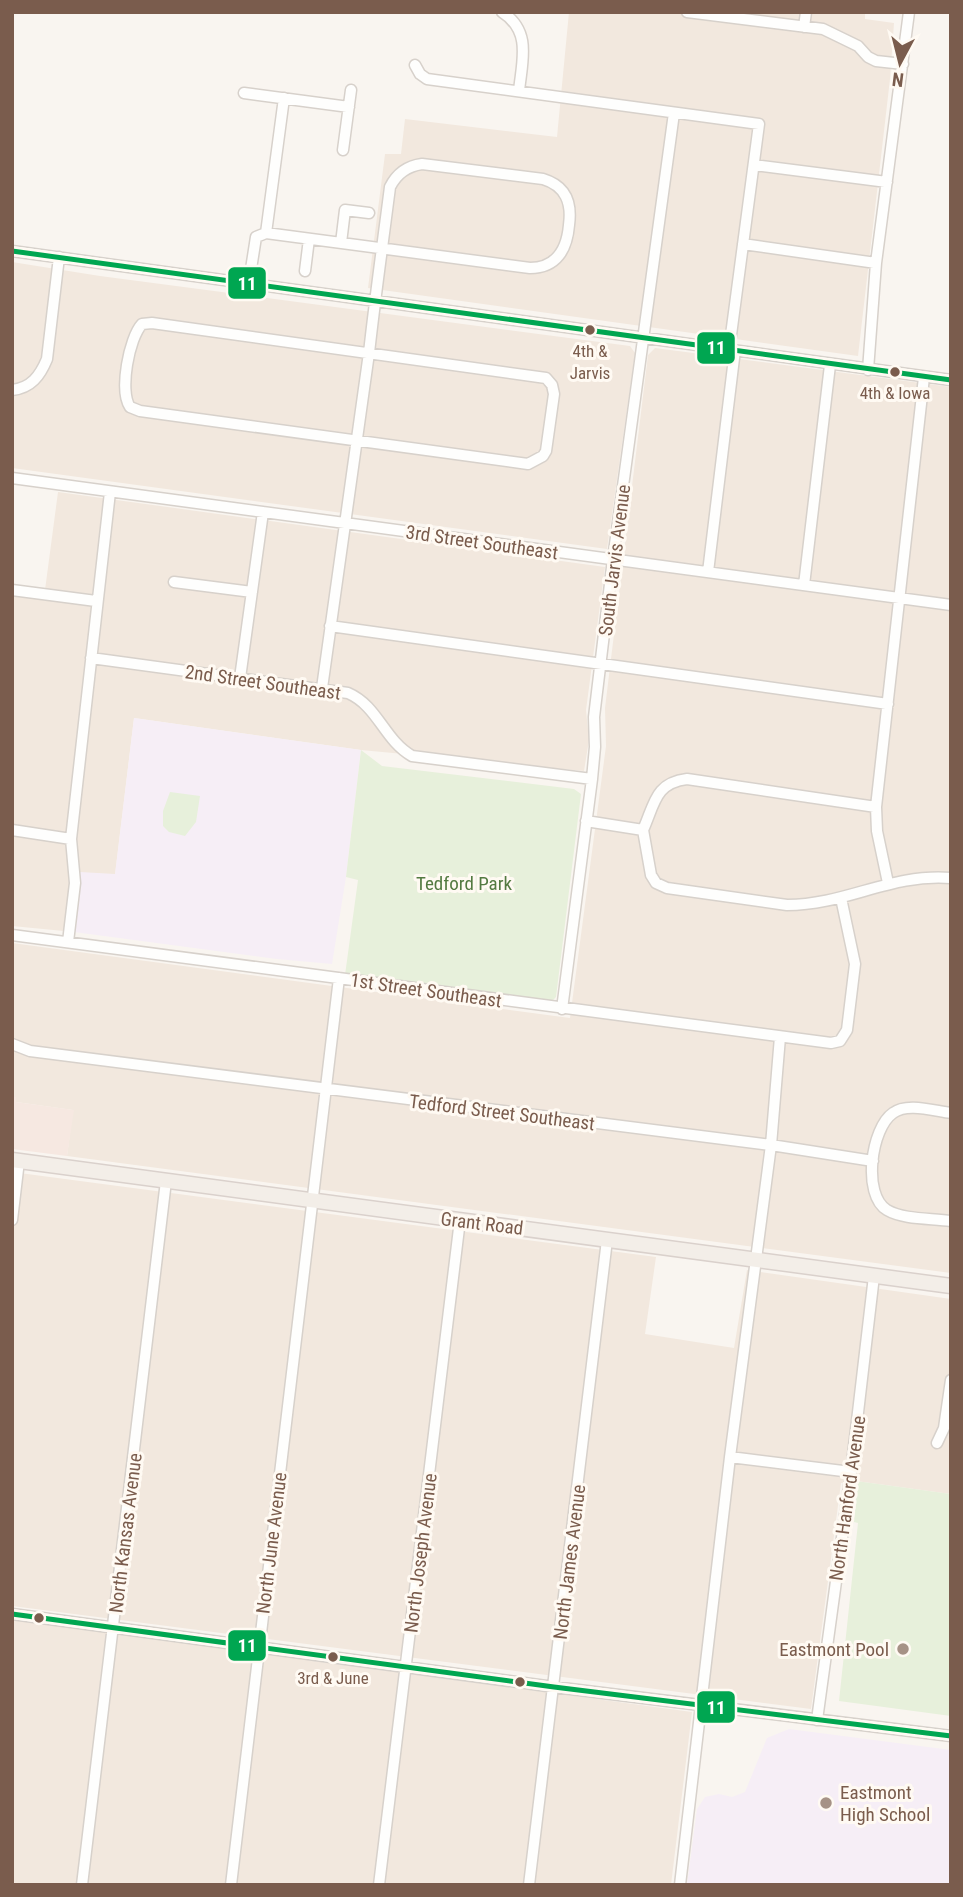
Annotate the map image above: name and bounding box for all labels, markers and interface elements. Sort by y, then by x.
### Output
north arrow [865,28,935,98]
text: N [891,67,905,92]
line badge: 11 [227,266,267,300]
text: 11 [237,272,257,295]
marker: 4th & Jarvis [583,323,597,337]
line badge: 11 [696,331,736,365]
text: 11 [706,336,726,359]
place label: 4th & Jarvis [570,341,610,383]
marker: 4th & Iowa [888,365,902,379]
place label: 4th & Iowa [860,383,930,403]
street label: South Jarvis Avenue [594,483,635,637]
street label: 3rd Street Southeast [404,520,559,565]
street label: 2nd Street Southeast [184,660,342,705]
park label: Tedford Park [416,872,512,895]
street label: 1st Street Southeast [349,968,503,1013]
street label: Tedford Street Southeast [408,1090,596,1135]
street label: Grant Road [439,1207,525,1240]
street label: North Hanford Avenue [825,1414,870,1582]
street label: North Kansas Avenue [104,1452,147,1614]
street label: North June Avenue [251,1471,292,1615]
street label: North Joseph Avenue [399,1472,442,1634]
street label: North James Avenue [549,1483,590,1641]
unlabelled marker [32,1611,46,1625]
line badge: 11 [227,1629,267,1662]
text: 11 [237,1634,257,1657]
place label: Eastmont Pool [779,1638,889,1661]
marker: Eastmont Pool [895,1641,911,1657]
marker: 3rd & June [326,1650,340,1664]
place label: 3rd & June [297,1668,369,1688]
unlabelled marker [513,1675,527,1689]
line badge: 11 [696,1690,736,1724]
text: 11 [706,1696,726,1719]
place label: Eastmont High School [840,1781,930,1826]
marker: Eastmont High School [818,1795,834,1811]

